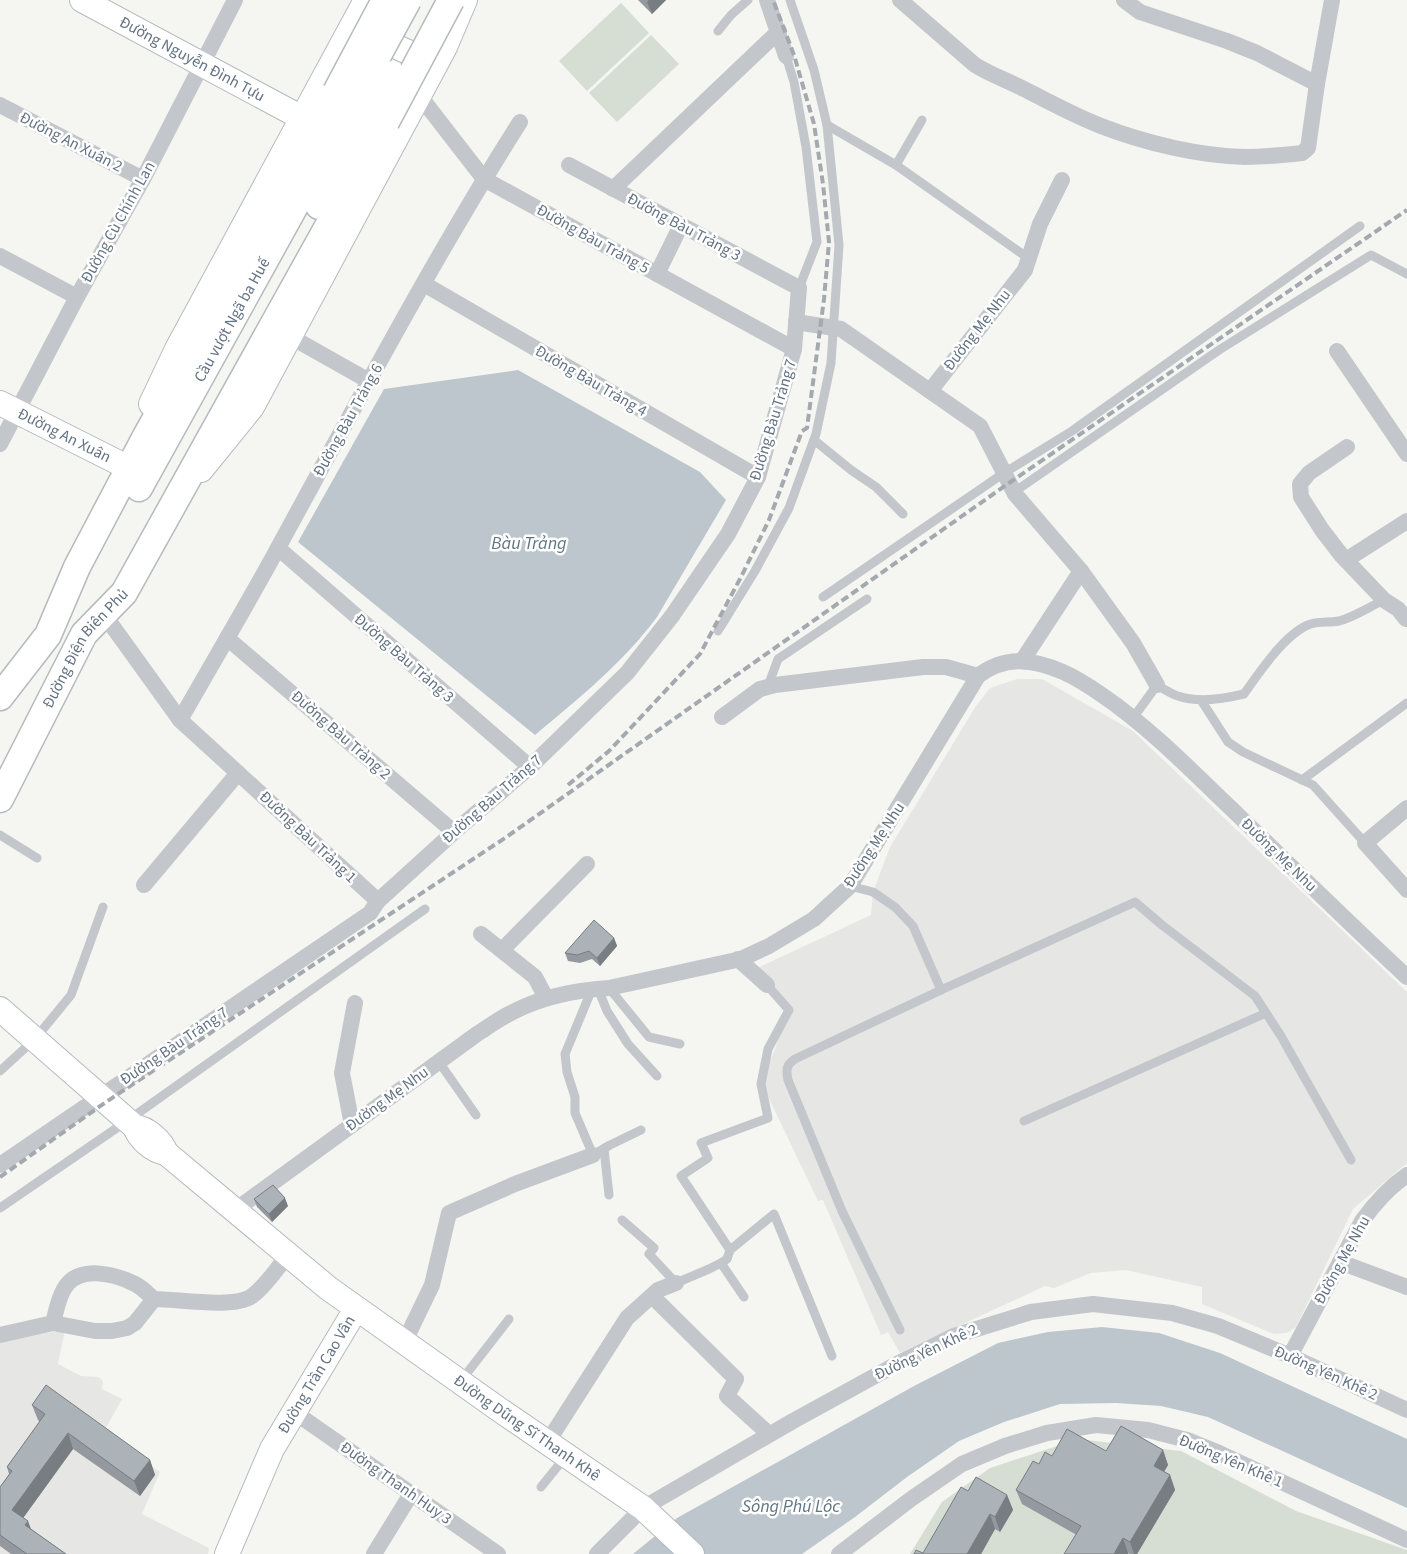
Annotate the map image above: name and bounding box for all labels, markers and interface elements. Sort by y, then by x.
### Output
street label: Đường Nguyễn Đình Tựu [115,11,269,107]
street label: Đường An Xuân 2 [16,107,126,177]
street label: Đường Cù Chính Lan [76,157,160,287]
street label: Đường Bàu Trảng 3 [623,188,745,266]
street label: Đường Bàu Trảng 5 [533,199,653,279]
street label: Cầu vượt Ngã ba Huế [189,253,276,386]
street label: Đường Mẹ Nhu [938,285,1016,375]
street label: Đường Bàu Trảng 4 [531,340,651,422]
street label: Đường Bàu Trảng 7 [744,357,802,483]
street label: Đường Bàu Trảng 6 [308,360,388,480]
street label: Đường An Xuân [14,403,115,468]
water label: Bàu Trảng [491,531,567,556]
street label: Đường Điện Biên Phủ [37,584,133,712]
street label: Đường Bàu Trảng 3 [349,608,459,708]
street label: Đường Bàu Trảng 2 [286,685,396,785]
street label: Đường Bàu Trảng 7 [437,749,547,849]
street label: Đường Bàu Trảng 1 [254,786,362,888]
street label: Đường Mẹ Nhu [838,798,910,892]
street label: Đường Mẹ Nhu [1236,813,1322,897]
street label: Đường Bàu Trảng 7 [116,1002,232,1090]
street label: Đường Mẹ Nhu [341,1061,433,1137]
street label: Đường Mẹ Nhu [1309,1212,1375,1308]
street label: Đường Trần Cao Vân [273,1311,361,1438]
street label: Đường Yên Khê 2 [871,1318,981,1386]
street label: Đường Yên Khê 2 [1271,1340,1381,1406]
street label: Đường Dũng Sĩ Thanh Khê [449,1369,605,1487]
street label: Đường Yên Khê 1 [1175,1429,1287,1493]
street label: Đường Thanh Huy 3 [336,1436,456,1530]
water label: Sông Phú Lộc [742,1494,840,1519]

